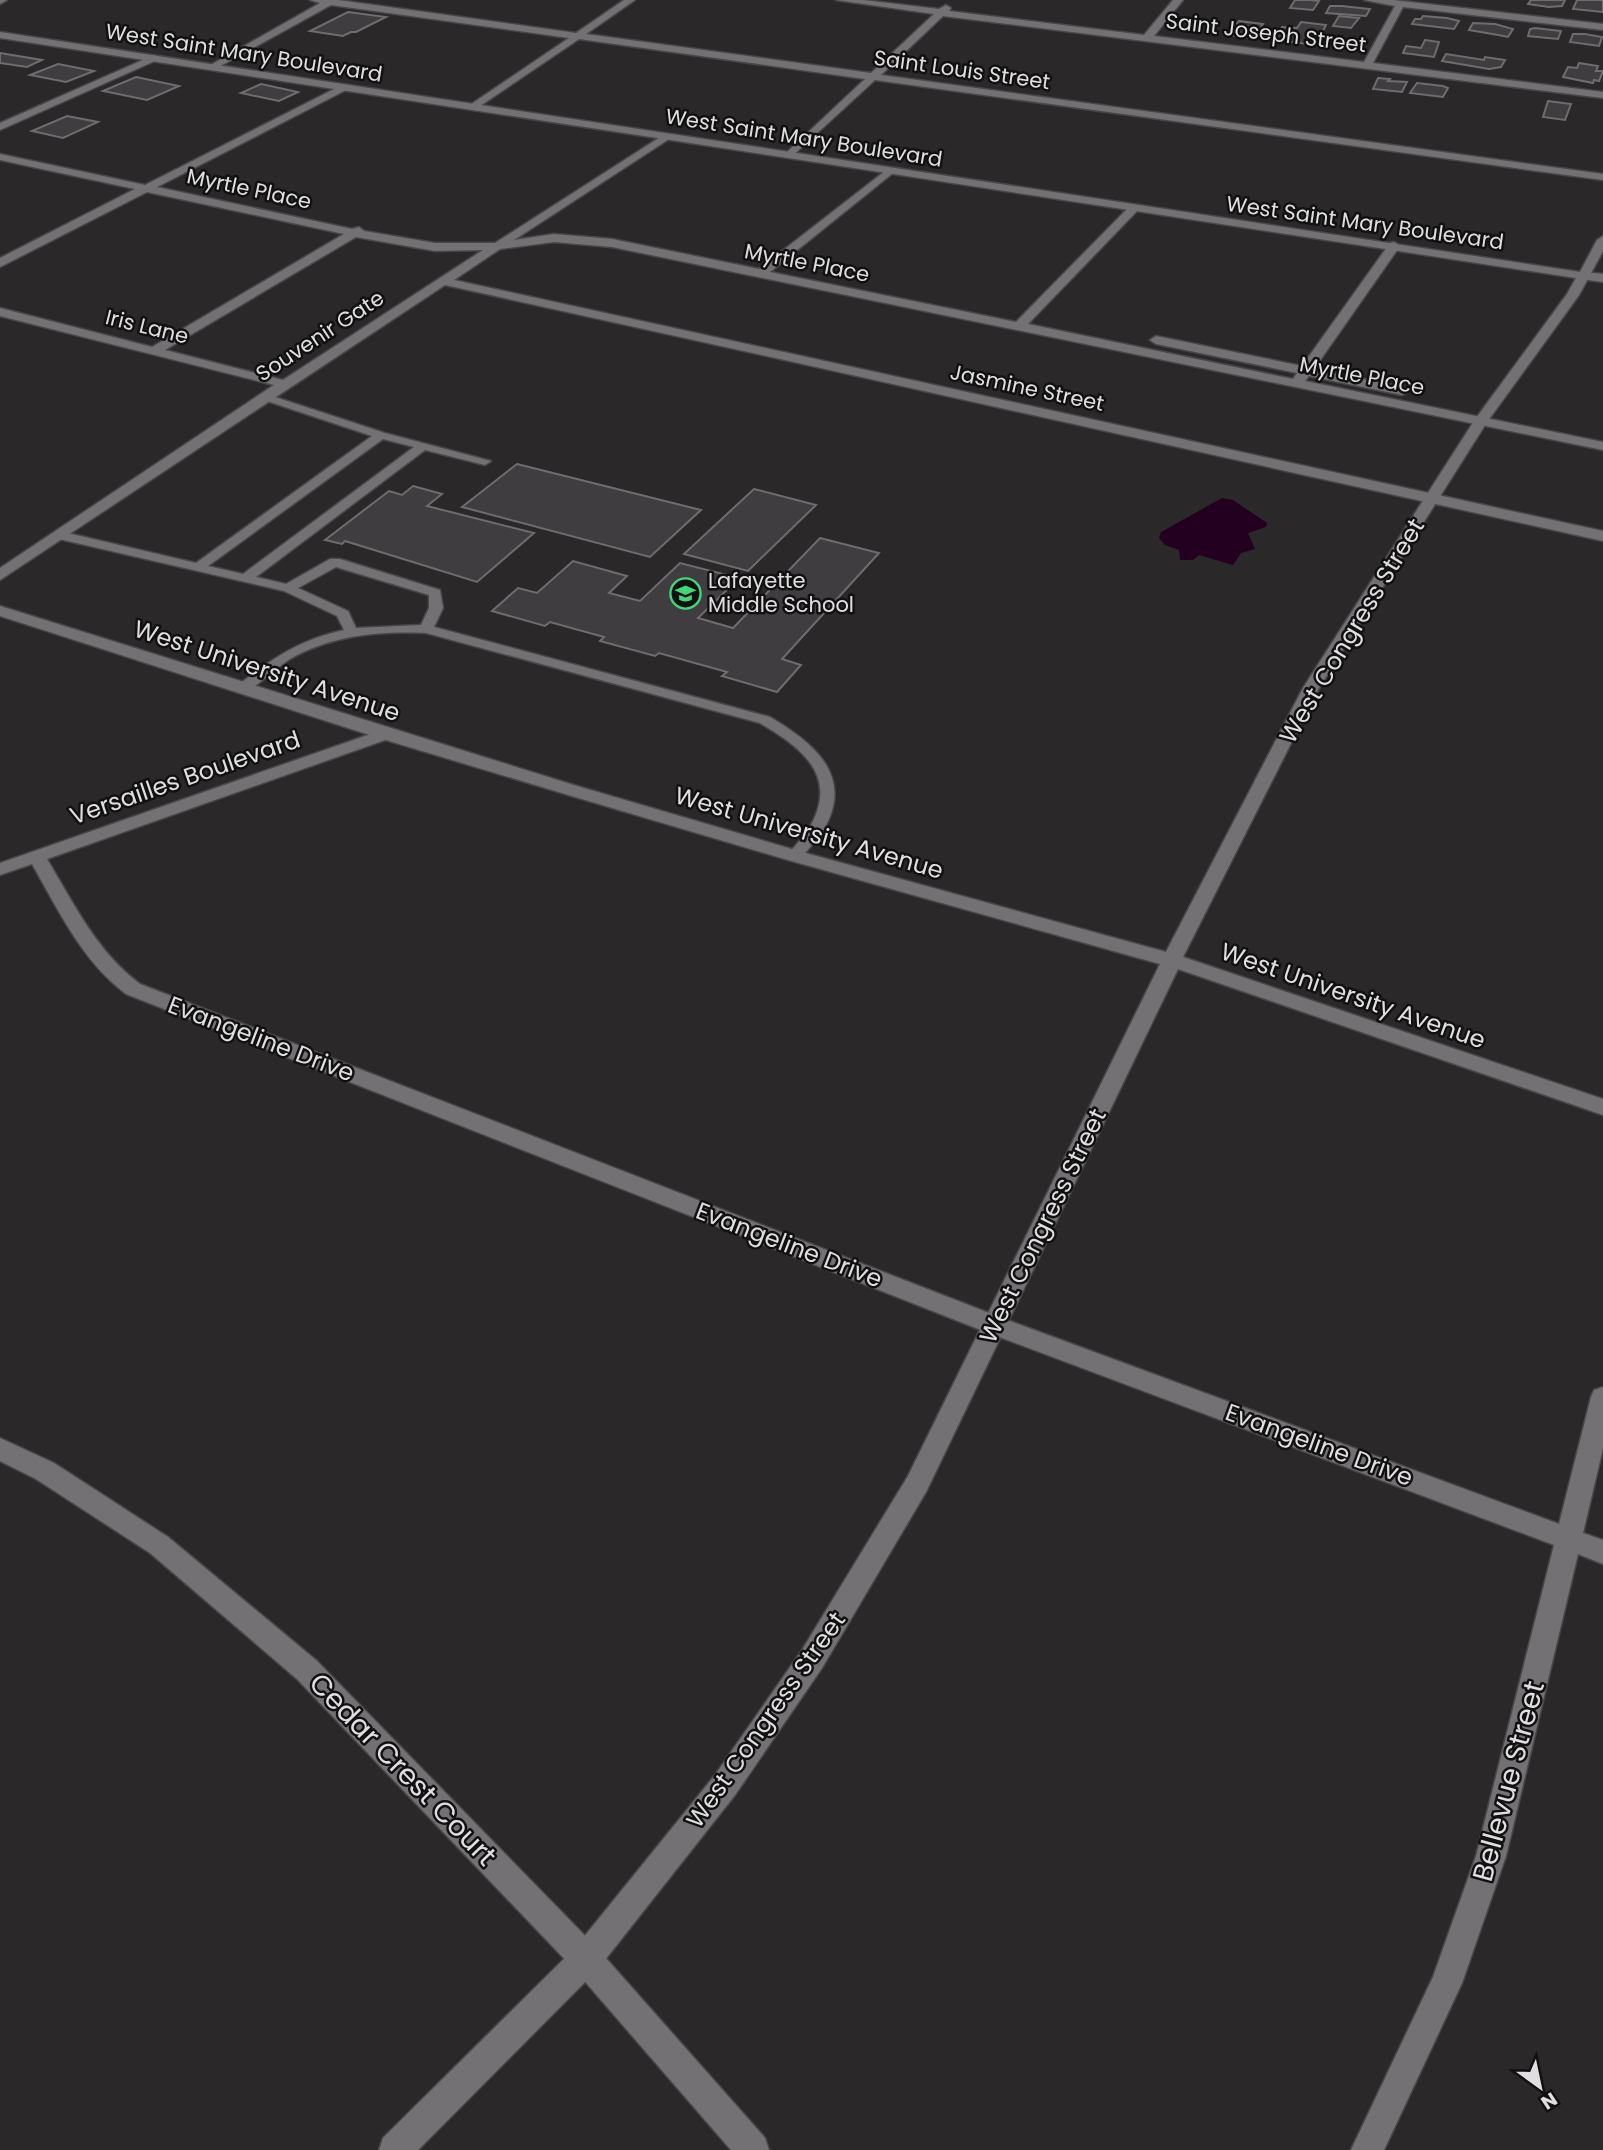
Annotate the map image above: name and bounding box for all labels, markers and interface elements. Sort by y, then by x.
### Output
street label: Saint Joseph Street [1164,6,1368,59]
street label: West Saint Mary Boulevard [104,16,384,89]
street label: Saint Louis Street [872,43,1052,96]
street label: West Saint Mary Boulevard [664,101,944,174]
street label: Myrtle Place [184,161,314,216]
street label: West Saint Mary Boulevard [1225,189,1506,256]
street label: Myrtle Place [742,236,872,289]
street label: Souvenir Gate [250,283,389,388]
street label: Iris Lane [103,302,192,351]
street label: Myrtle Place [1297,349,1427,402]
street label: Jasmine Street [947,357,1107,418]
street label: West Congress Street [1271,512,1432,749]
place label: Lafayette Middle School [708,566,854,619]
school or university icon: Lafayette Middle School [668,576,702,610]
street label: West University Avenue [130,612,404,729]
street label: Versailles Boulevard [65,723,304,832]
street label: West University Avenue [671,778,947,887]
street label: West University Avenue [1216,935,1490,1056]
street label: Evangeline Drive [163,988,359,1089]
street label: West Congress Street [971,1103,1114,1349]
street label: Evangeline Drive [691,1194,887,1295]
street label: Evangeline Drive [1221,1395,1417,1494]
street label: West Congress Street [678,1605,853,1834]
street label: Cedar Crest Court [300,1664,505,1874]
street label: Bellevue Street [1463,1677,1554,1886]
north arrow [1505,2052,1575,2122]
text: N [1536,2086,1562,2116]

